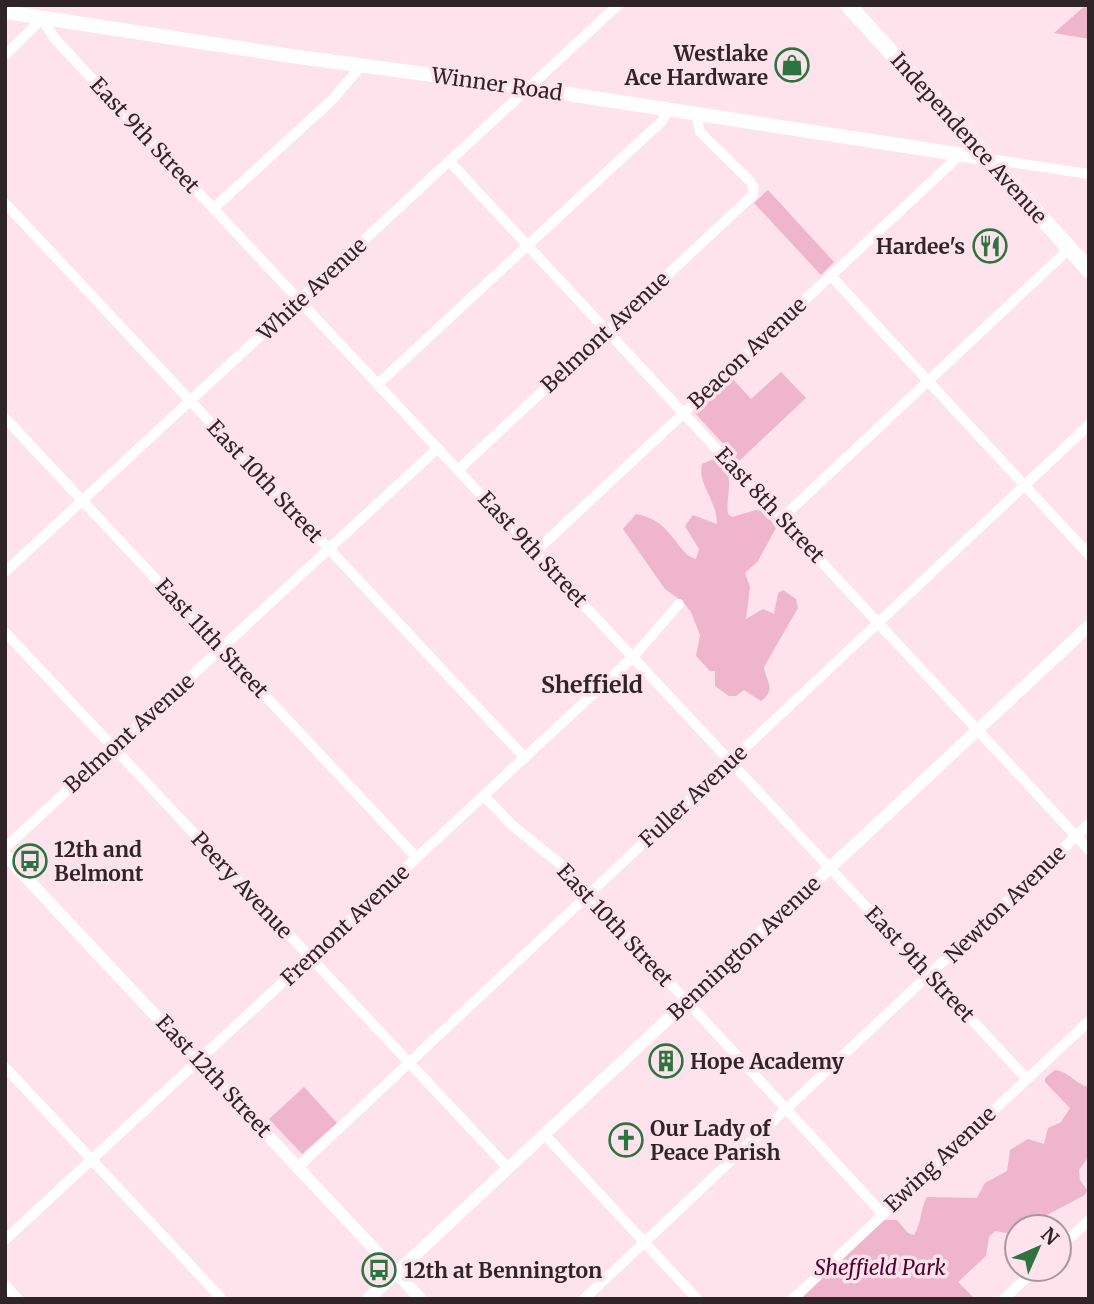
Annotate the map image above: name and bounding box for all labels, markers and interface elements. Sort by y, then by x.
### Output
place label: Westlake Ace Hardware [624,40,768,91]
shop icon: Westlake Ace Hardware [773,46,811,84]
street label: Independence Avenue [885,47,1053,229]
street label: Winner Road [429,61,564,107]
street label: East 9th Street [84,71,206,199]
restaurant icon: Hardee's [971,227,1009,265]
street label: White Avenue [251,232,372,347]
place label: Hardee's [876,233,965,260]
street label: Belmont Avenue [535,266,675,398]
street label: Beacon Avenue [682,291,812,415]
street label: East 10th Street [201,414,329,548]
street label: East 8th Street [710,442,830,568]
street label: East 9th Street [472,485,594,613]
street label: East 11th Street [150,573,274,703]
street label: Belmont Avenue [58,668,200,798]
district label: Sheffield [541,670,643,699]
street label: Fuller Avenue [633,739,753,853]
street label: Peery Avenue [186,826,298,944]
place label: 12th and Belmont [54,836,144,887]
street label: Newton Avenue [939,839,1071,969]
bus stop icon: 12th and Belmont [11,842,49,880]
street label: East 10th Street [551,858,679,992]
street label: Fremont Avenue [275,859,415,991]
street label: Bennington Avenue [662,870,826,1026]
street label: East 9th Street [859,900,981,1028]
street label: East 12th Street [150,1009,278,1143]
building icon: Hope Academy [647,1042,685,1080]
place label: Hope Academy [690,1048,845,1075]
street label: Ewing Avenue [879,1100,1001,1218]
place label: Our Lady of Peace Parish [650,1115,780,1166]
church icon: Our Lady of Peace Parish [607,1121,645,1159]
north arrow [1003,1213,1073,1283]
text: N [1036,1222,1064,1250]
bus stop icon: 12th at Bennington [360,1251,398,1289]
park label: Sheffield Park [814,1254,946,1281]
place label: 12th at Bennington [404,1257,602,1284]

